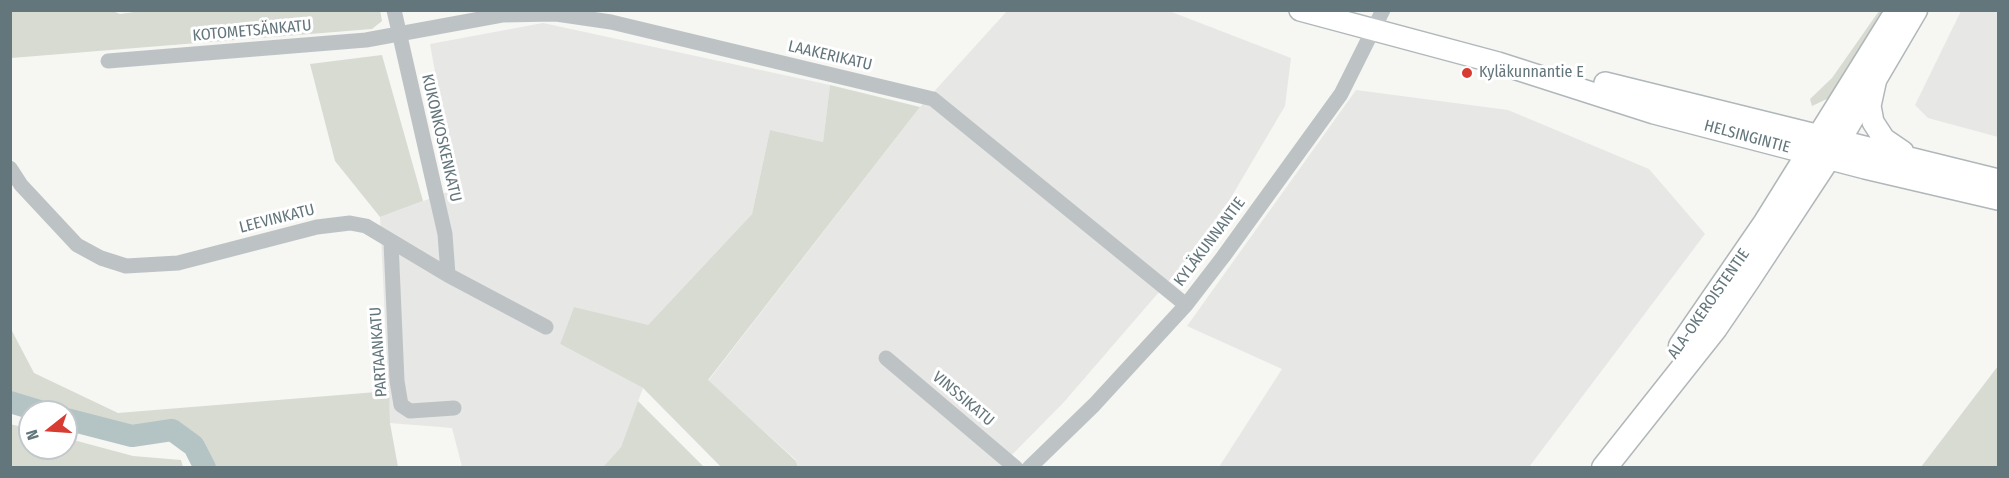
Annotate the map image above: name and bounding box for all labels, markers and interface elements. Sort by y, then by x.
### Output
street label: KOTOMETSÄNKATU [192,16,312,46]
street label: LAAKERIKATU [786,37,874,75]
place label: Kyläkunnantie E [1479,63,1584,83]
marker: Kyläkunnantie E [1460,66,1474,80]
street label: KUKONKOSKENKATU [417,72,465,204]
street label: HELSINGINTIE [1702,116,1792,158]
street label: KYLÄKUNNANTIE [1170,194,1250,290]
street label: LEEVINKATU [237,200,317,238]
street label: ALA-OKEROISTENTIE [1664,245,1754,363]
street label: PARTAANKATU [366,306,392,398]
street label: VINSSIKATU [928,368,998,430]
north arrow [18,400,78,460]
text: N [22,427,43,442]

